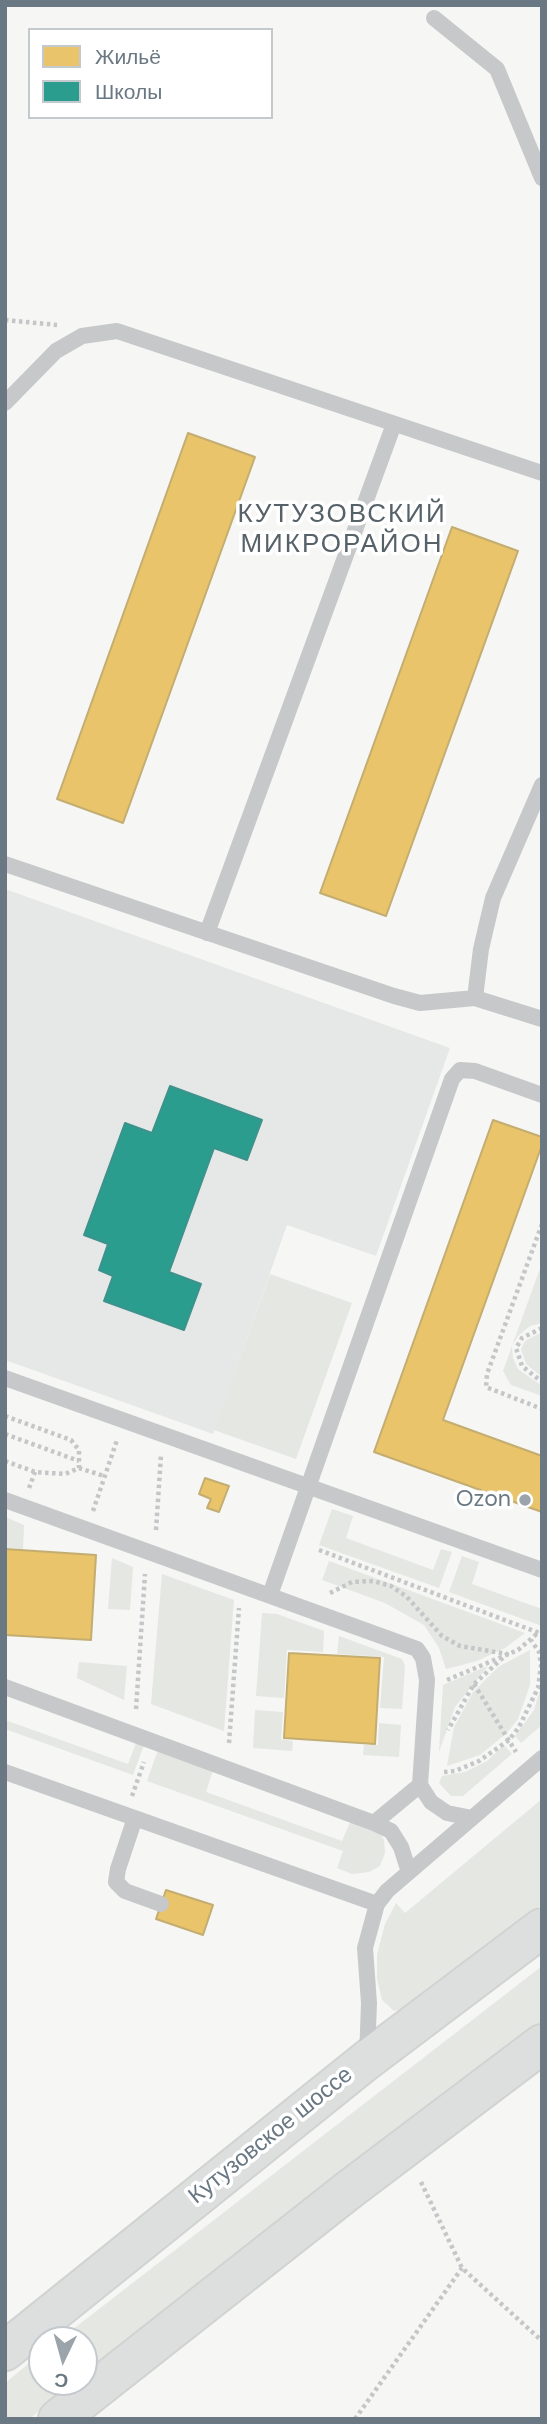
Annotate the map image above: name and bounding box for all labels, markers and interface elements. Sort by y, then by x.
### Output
legend [28,28,273,119]
text: Жильё [95,43,161,71]
text: Школы [95,78,162,106]
district label: КУТУЗОВСКИЙ МИКРОРАЙОН [239,499,445,560]
place label: Ozon [456,1486,511,1514]
marker: Ozon [517,1492,533,1508]
street label: Кутузовское шоссе [184,2061,358,2211]
north arrow [28,2326,98,2396]
text: С [53,2367,69,2393]

